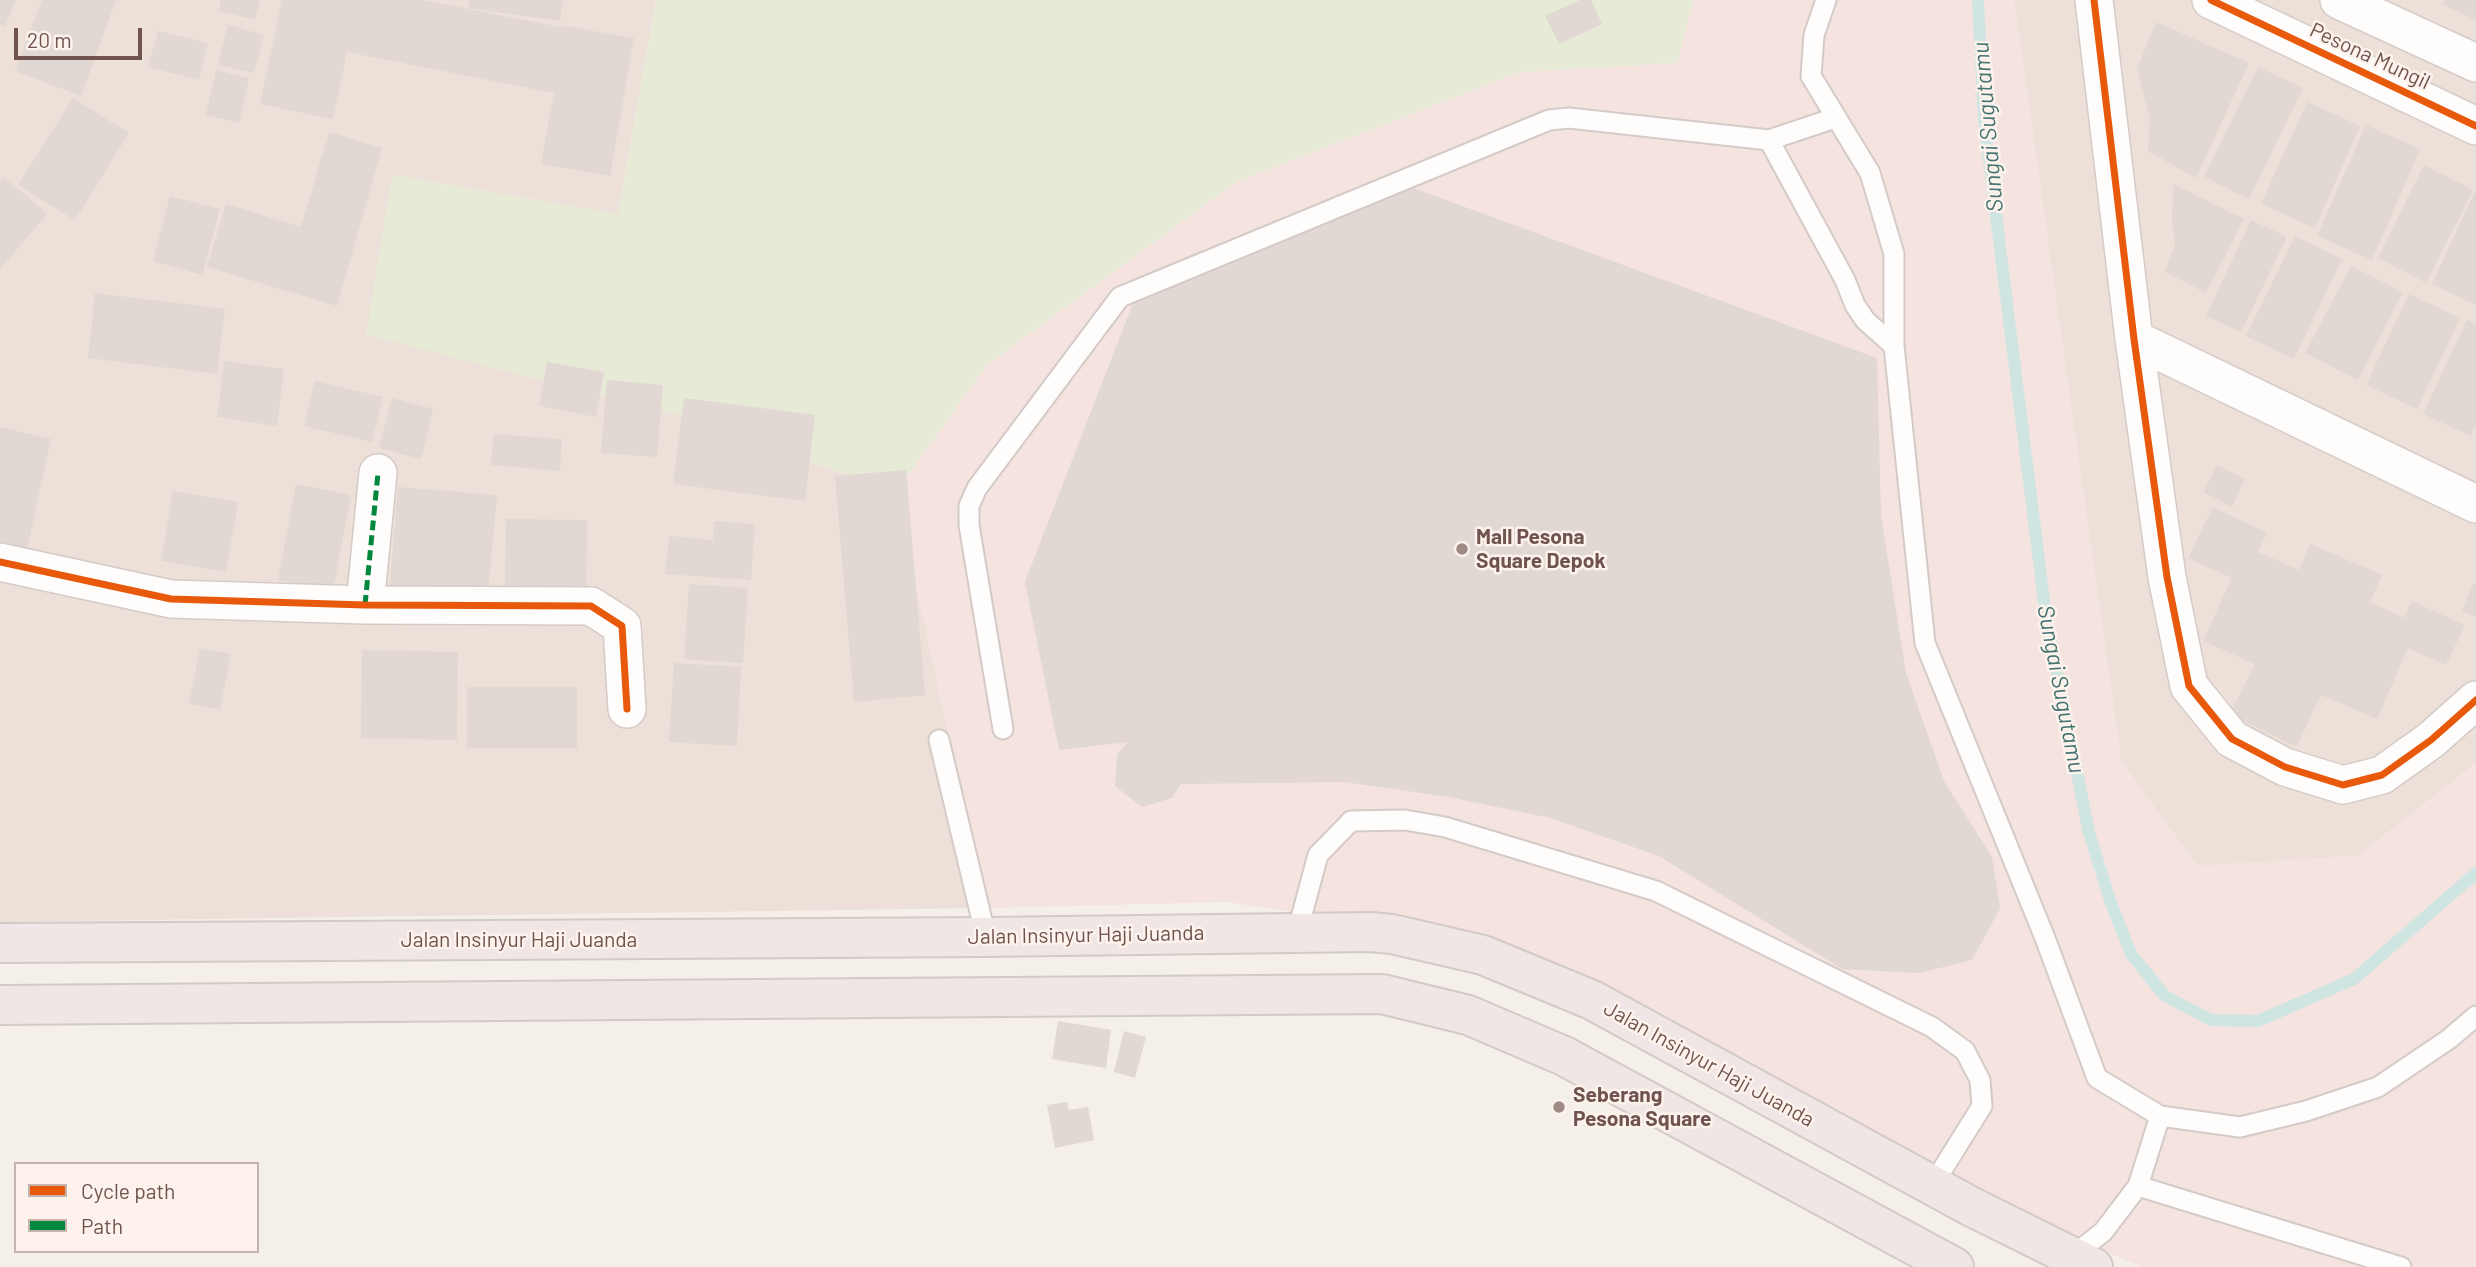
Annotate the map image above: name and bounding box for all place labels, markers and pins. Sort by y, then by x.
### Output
place label: Mall Pesona Square Depok [1476,524,1606,574]
marker: Mall Pesona Square Depok [1454,541,1470,557]
place label: Seberang Pesona Square [1573,1082,1711,1132]
marker: Seberang Pesona Square [1551,1099,1567,1115]

